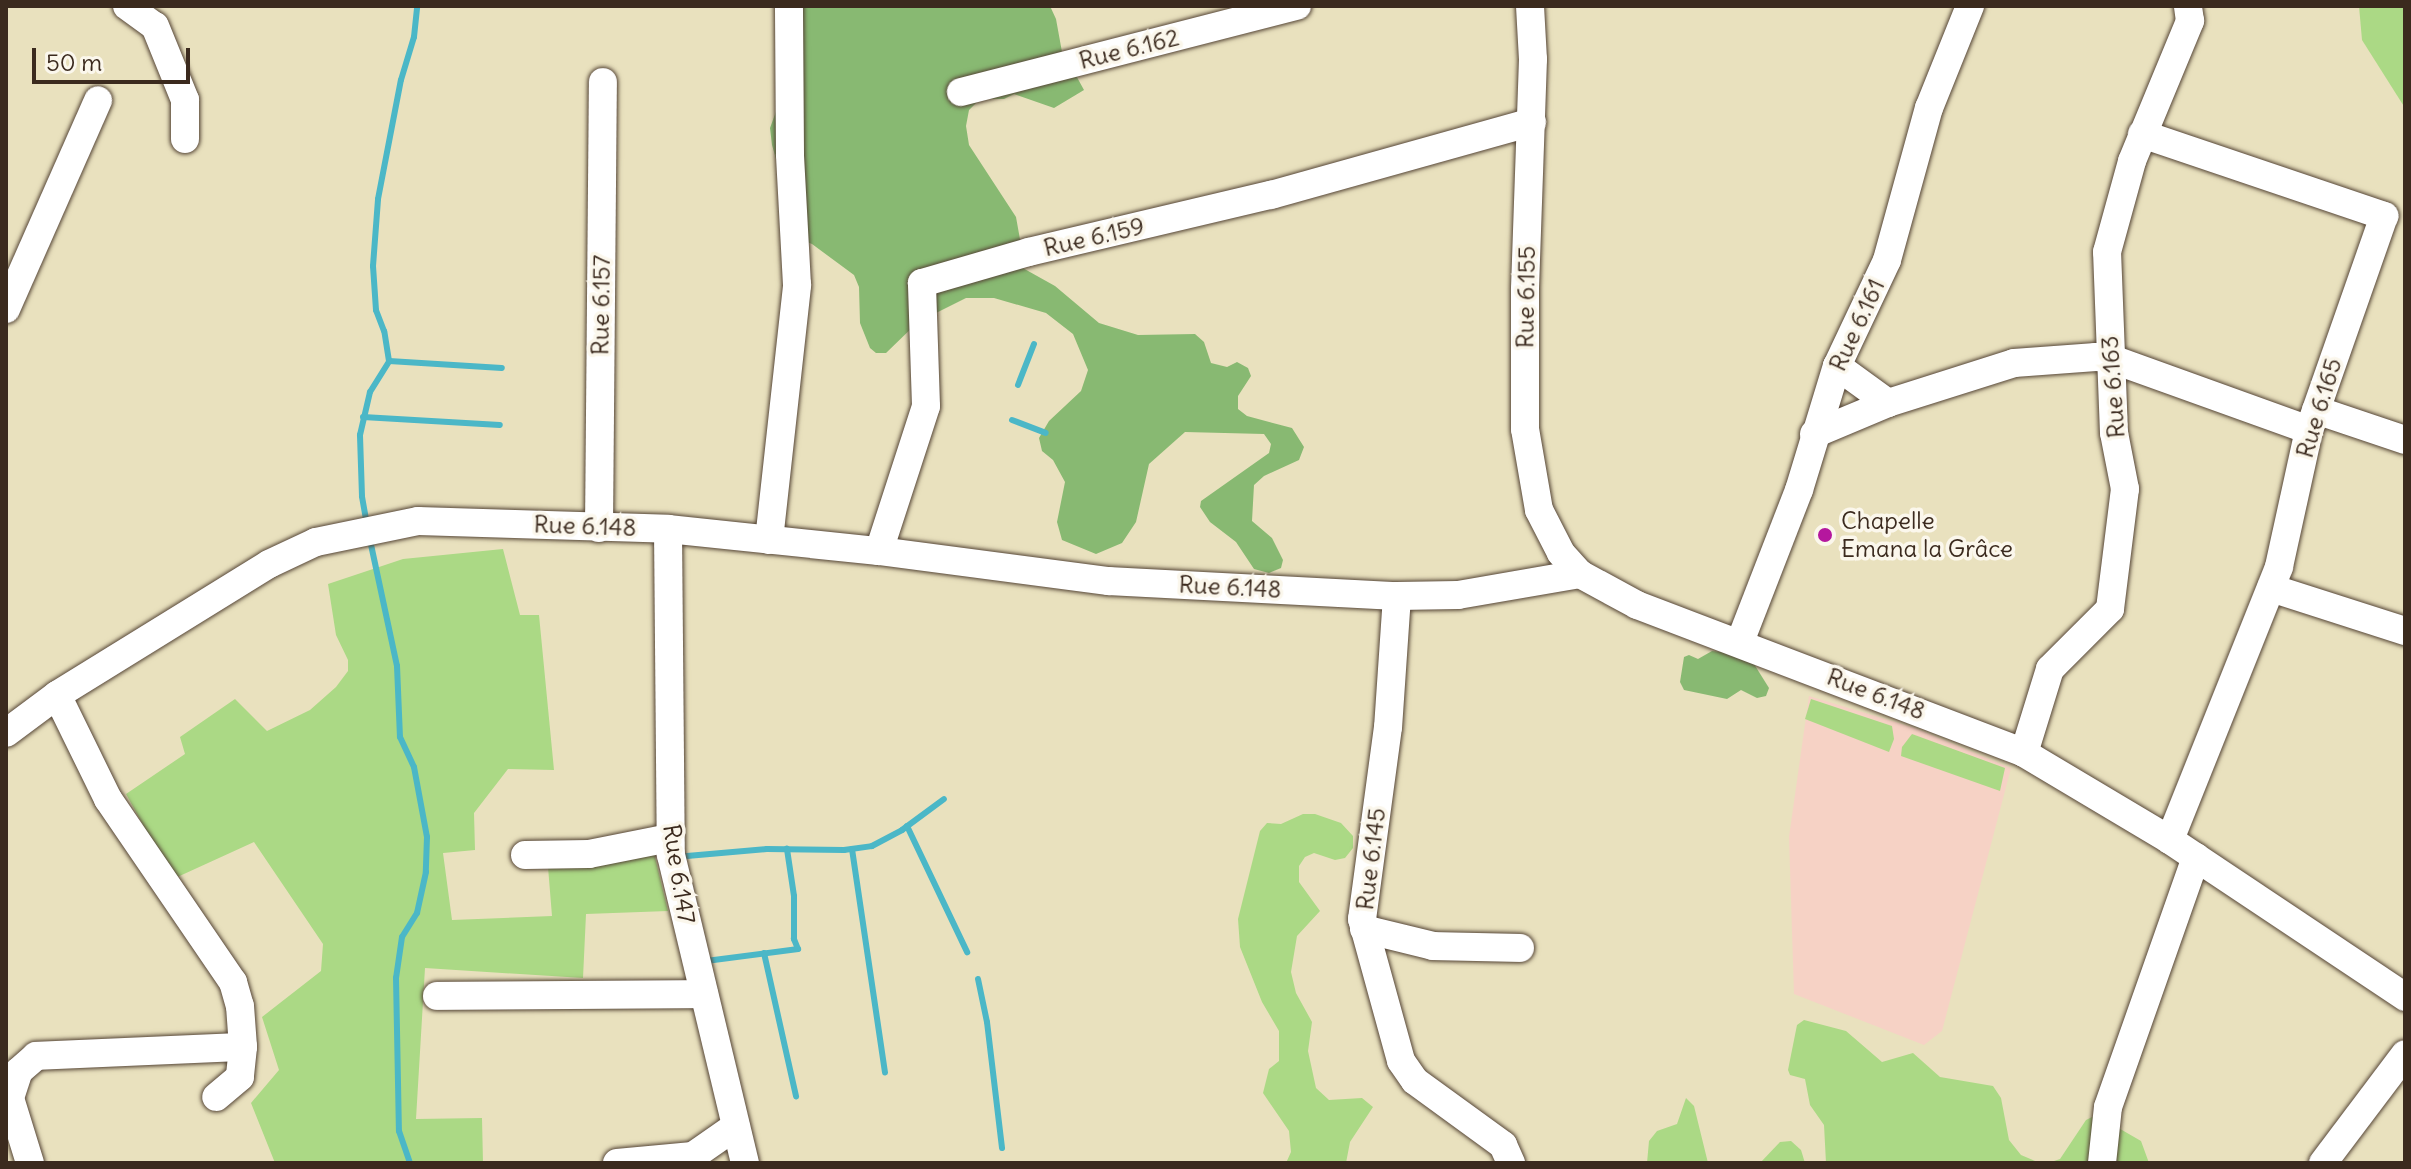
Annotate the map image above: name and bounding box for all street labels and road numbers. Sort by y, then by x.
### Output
street label: Rue 6.162 [1076,23,1182,75]
street label: Rue 6.159 [1041,211,1147,263]
street label: Rue 6.155 [1511,245,1541,349]
street label: Rue 6.157 [586,254,616,356]
street label: Rue 6.161 [1823,274,1891,376]
street label: Rue 6.163 [2095,335,2131,439]
street label: Rue 6.165 [2290,355,2348,461]
street label: Rue 6.148 [533,510,637,542]
street label: Rue 6.148 [1178,570,1282,604]
street label: Rue 6.148 [1823,662,1929,726]
street label: Rue 6.145 [1350,806,1392,912]
street label: Rue 6.147 [657,822,701,926]

